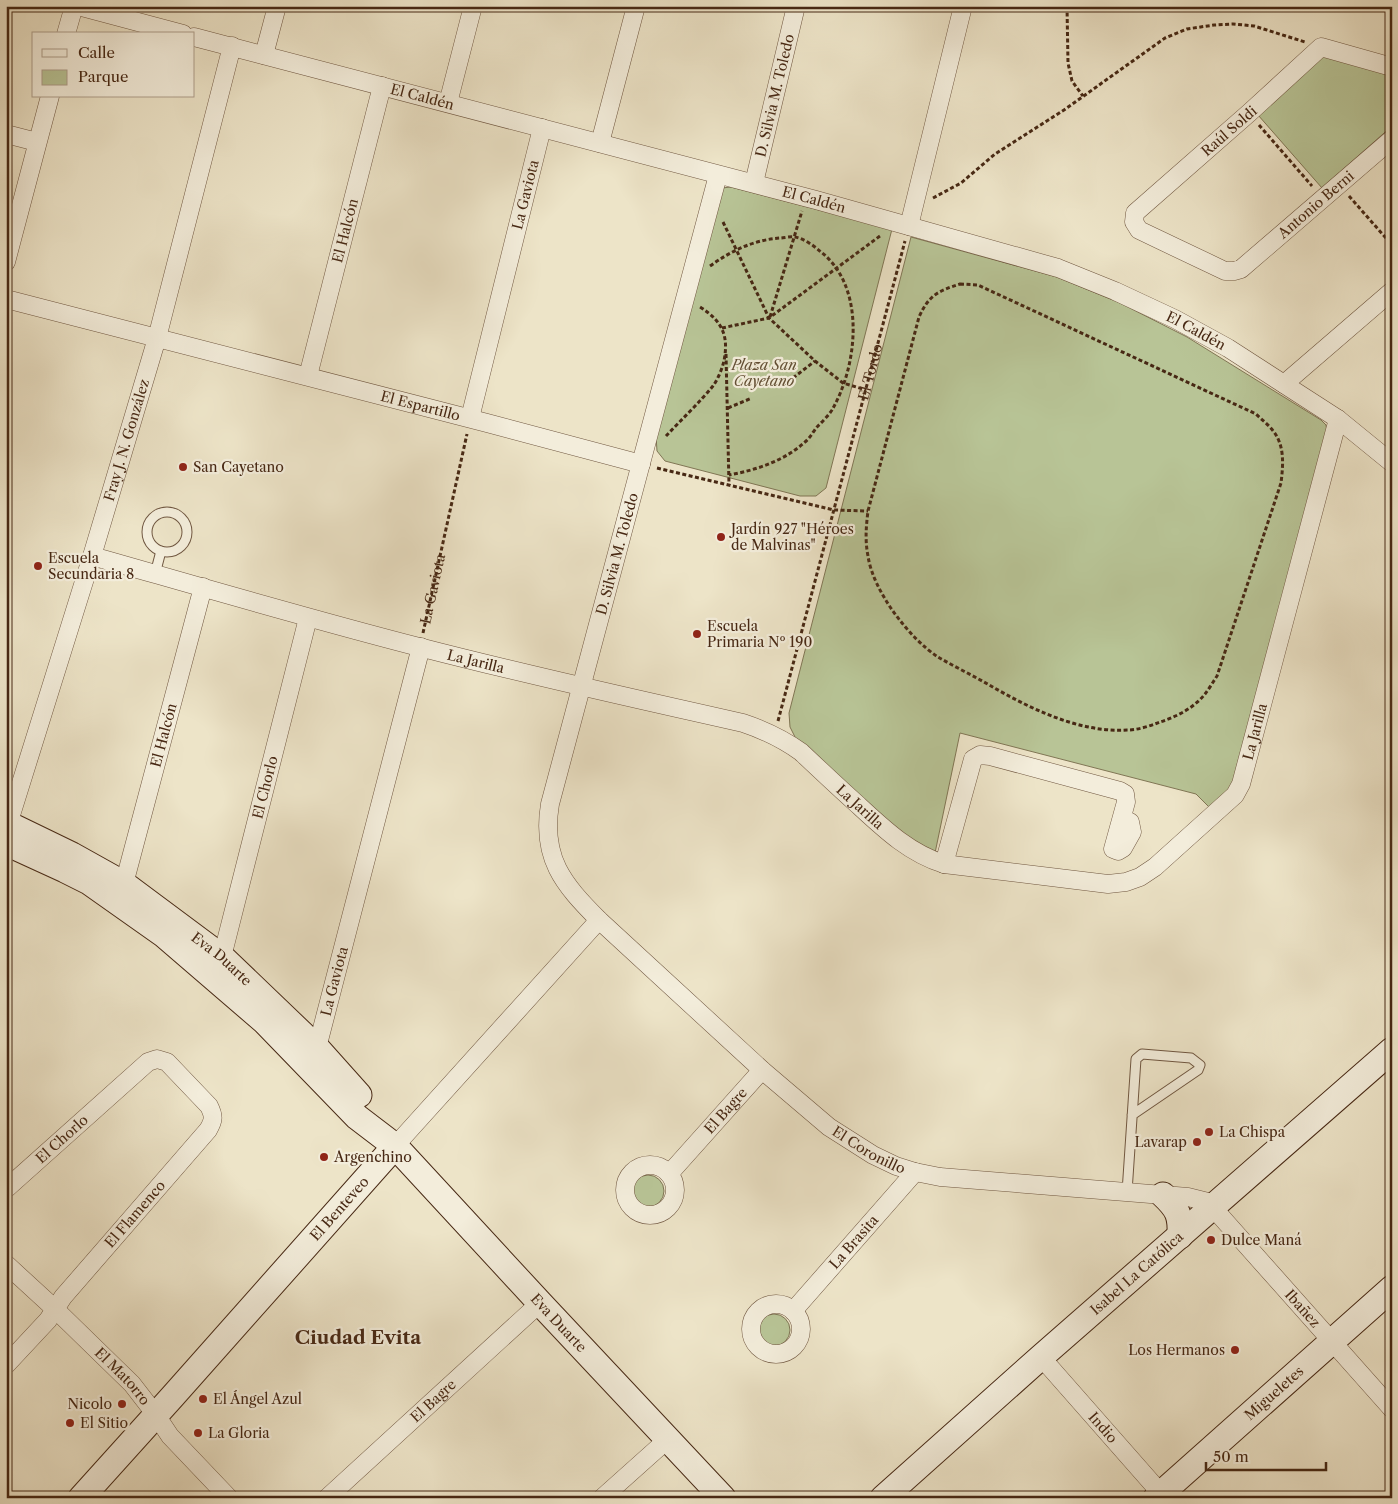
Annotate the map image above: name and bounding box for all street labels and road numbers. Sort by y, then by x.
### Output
street label: D. Silvia M. Toledo [751,32,798,159]
street label: El Caldén [389,80,456,114]
street label: Raúl Soldi [1197,102,1261,160]
street label: La Gaviota [508,157,543,231]
street label: Antonio Berni [1273,167,1358,243]
street label: El Caldén [780,183,848,217]
street label: El Halcón [328,196,362,265]
street label: El Caldén [1163,307,1229,354]
street label: El Tordo [854,342,886,402]
street label: Fray J. N. González [100,377,153,503]
street label: El Espartillo [379,387,462,425]
street label: D. Silvia M. Toledo [592,491,642,617]
street label: La Gaviota [416,552,449,626]
street label: La Jarilla [445,646,507,677]
street label: El Halcón [146,701,181,769]
street label: La Jarilla [1239,701,1271,762]
street label: El Chorlo [248,754,282,821]
street label: La Jarilla [833,781,888,834]
street label: Eva Duarte [188,928,256,990]
street label: La Gaviota [317,944,352,1018]
street label: El Bagre [700,1084,751,1137]
street label: El Chorlo [32,1111,92,1167]
street label: El Coronillo [829,1122,907,1177]
street label: El Benteveo [306,1173,373,1245]
street label: El Flamenco [101,1176,169,1252]
street label: La Brasita [825,1211,883,1273]
street label: Isabel La Católica [1086,1227,1188,1319]
street label: Ibañez [1281,1286,1324,1331]
street label: Eva Duarte [527,1290,591,1356]
street label: El Matorro [91,1344,154,1409]
street label: Migueletes [1241,1362,1307,1424]
street label: El Bagre [407,1375,460,1426]
street label: Indio [1085,1408,1122,1447]

